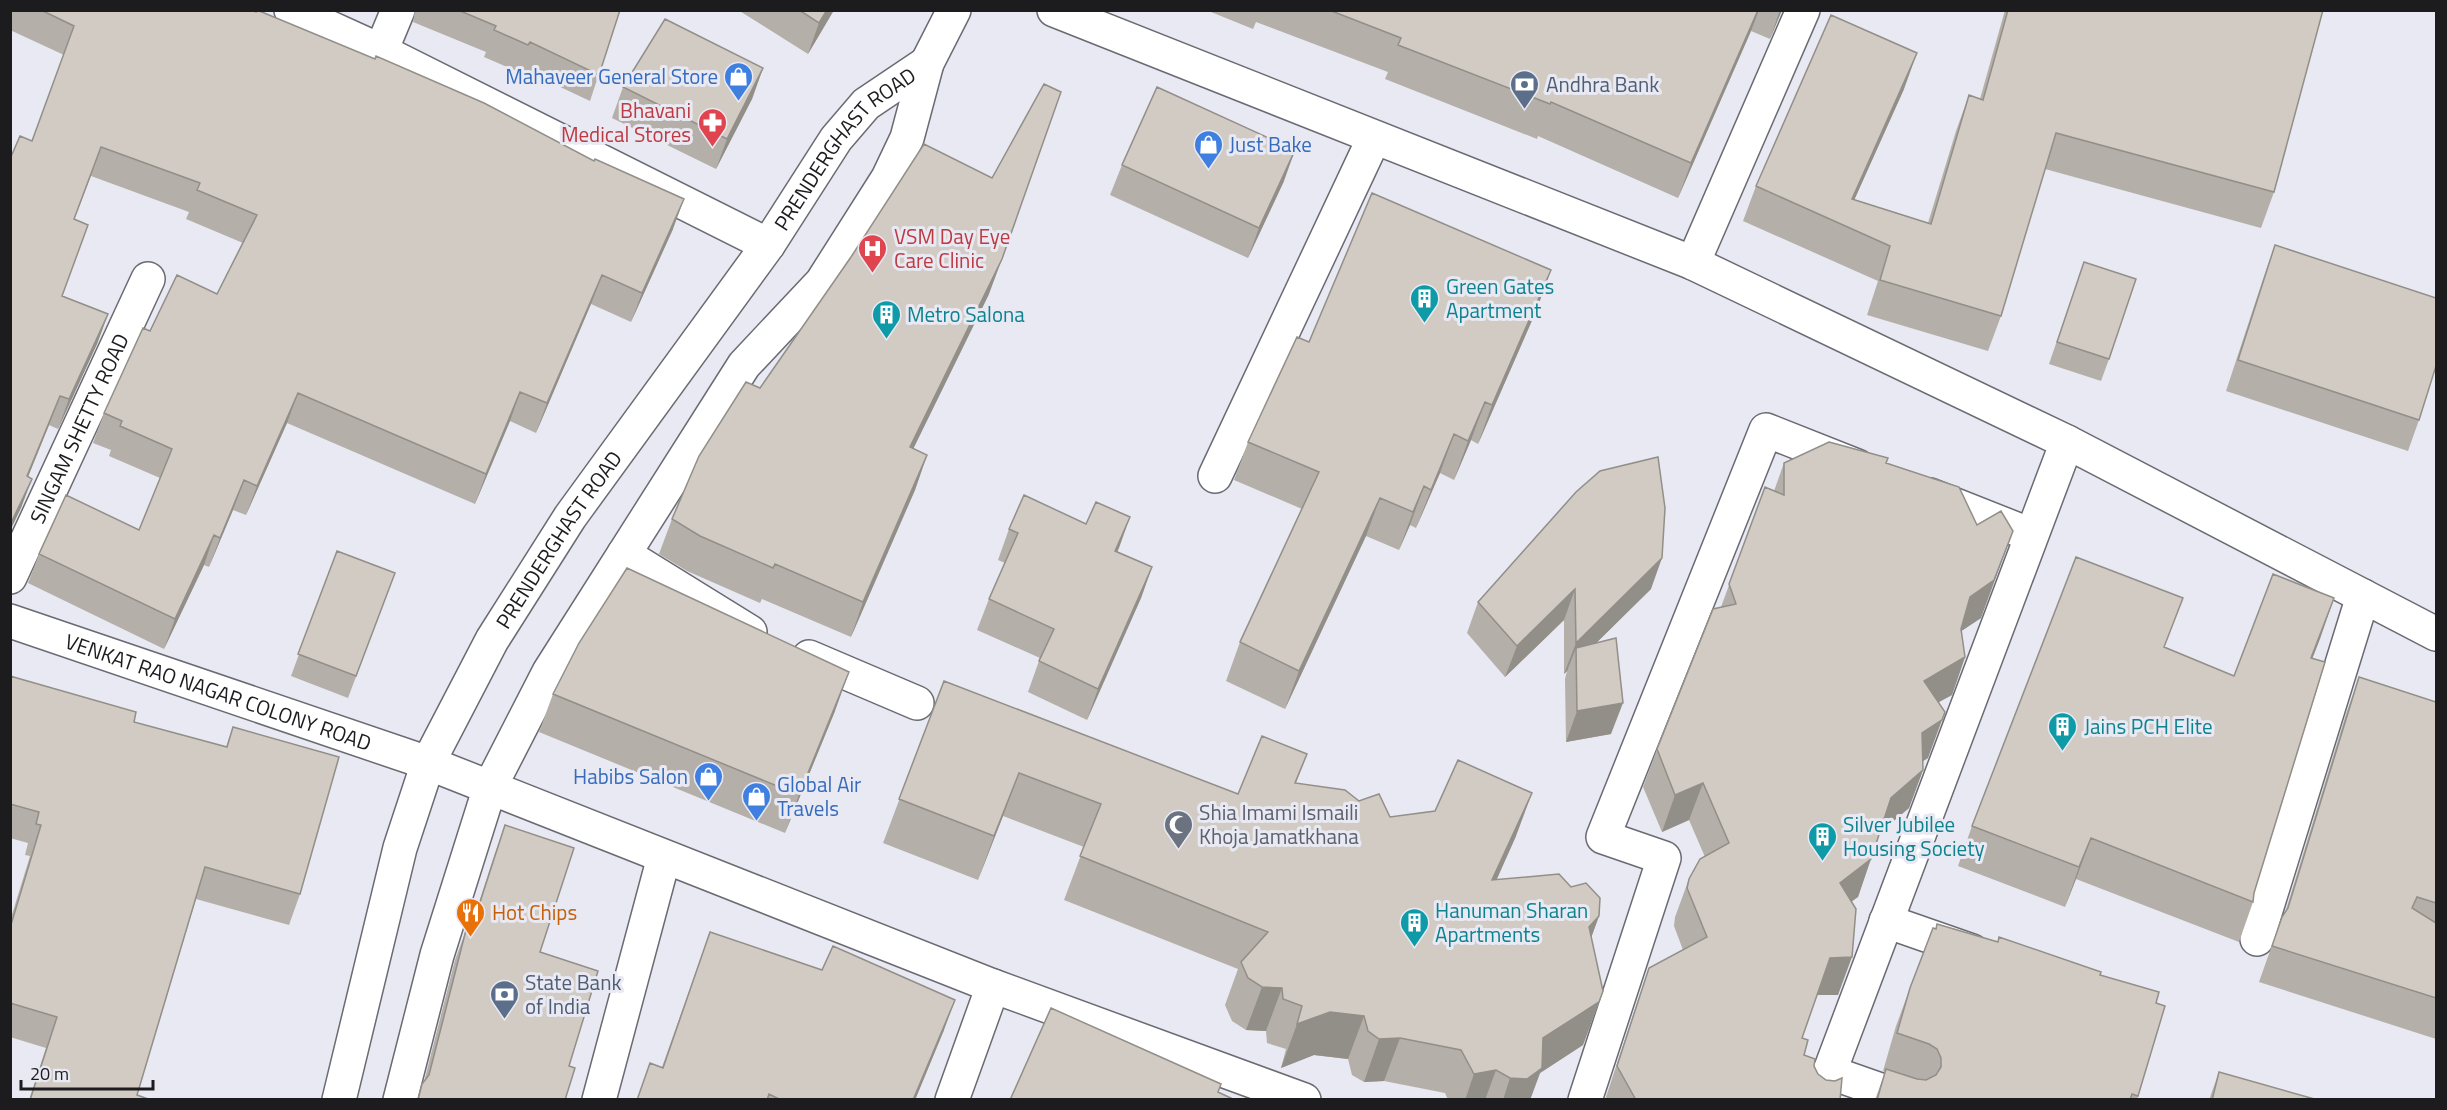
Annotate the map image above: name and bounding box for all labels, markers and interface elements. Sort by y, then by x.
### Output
street label: PRENDERGHAST ROAD [765,59,922,237]
place label: Mahaveer General Store [505,60,718,92]
shop icon: Mahaveer General Store [723,60,755,102]
bank icon: Andhra Bank [1509,68,1541,110]
place label: Andhra Bank [1546,68,1659,100]
place label: Bhavani Medical Stores [561,94,691,150]
pharmacy icon: Bhavani Medical Stores [696,106,728,148]
shop icon: Just Bake [1192,128,1224,170]
place label: Just Bake [1229,128,1312,160]
place label: VSM Day Eye Care Clinic [894,220,1010,276]
hospital icon: VSM Day Eye Care Clinic [857,232,889,274]
place label: Green Gates Apartment [1446,270,1554,326]
building icon: Green Gates Apartment [1409,282,1441,324]
building icon: Metro Salona [870,298,902,340]
place label: Metro Salona [907,298,1025,330]
street label: SINGAM SHETTY ROAD [21,328,137,529]
street label: PRENDERGHAST ROAD [487,444,630,635]
street label: VENKAT RAO NAGAR COLONY ROAD [61,625,376,759]
building icon: Jains PCH Elite [2047,710,2079,752]
place label: Jains PCH Elite [2084,710,2213,742]
place label: Habibs Salon [573,760,688,792]
shop icon: Habibs Salon [693,760,725,802]
place label: Global Air Travels [777,768,861,824]
shop icon: Global Air Travels [740,780,772,822]
place label: Shia Imami Ismaili Khoja Jamatkhana [1199,796,1359,852]
mosque icon: Shia Imami Ismaili Khoja Jamatkhana [1162,808,1194,850]
place label: Silver Jubilee Housing Society [1843,808,1985,864]
building icon: Silver Jubilee Housing Society [1806,820,1838,862]
place label: Hanuman Sharan Apartments [1435,894,1588,950]
restaurant icon: Hot Chips [455,896,487,938]
place label: Hot Chips [492,896,577,928]
building icon: Hanuman Sharan Apartments [1398,906,1430,948]
place label: State Bank of India [525,966,621,1022]
bank icon: State Bank of India [488,978,520,1020]
scale bar [21,1053,153,1091]
text: 20 m [30,1060,69,1087]

